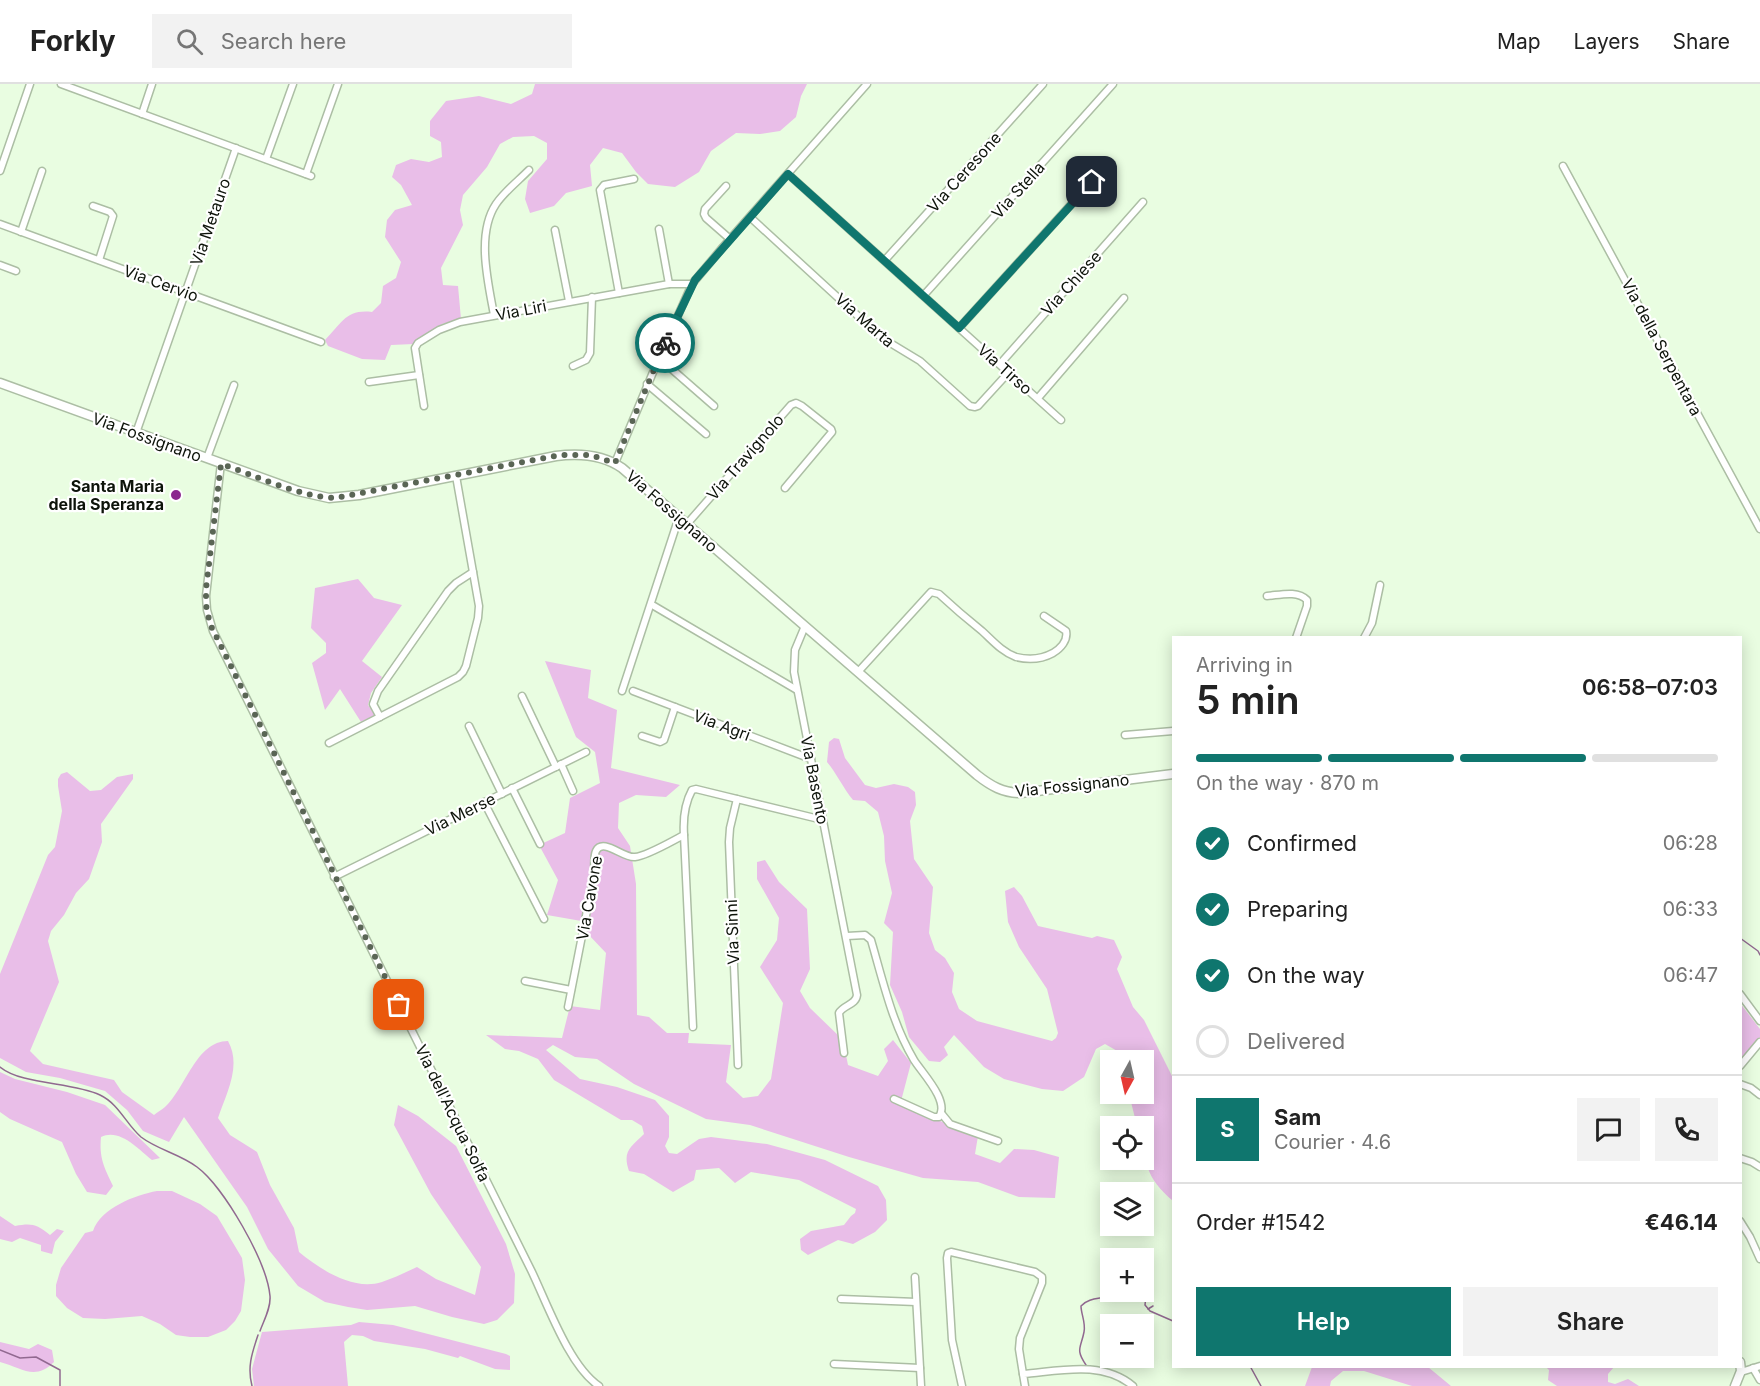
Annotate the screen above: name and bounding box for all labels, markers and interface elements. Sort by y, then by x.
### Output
search box [152,14,572,68]
text: Forkly [30,24,116,58]
icon: search [173,25,206,58]
text: Search here [221,28,346,54]
text: Map [1497,29,1541,54]
text: Layers [1574,29,1640,54]
text: Share [1673,29,1730,54]
street label: Via Ceresone [923,128,1005,216]
pin [1066,156,1117,207]
street label: Via Stella [987,157,1049,223]
icon: home [1075,165,1108,198]
street label: Via Metauro [186,176,234,268]
street label: Via Chiese [1037,246,1105,320]
street label: Via Cervio [121,260,201,306]
street label: Via della Serpentara [1617,275,1707,419]
street label: Via Marta [831,289,899,351]
street label: Via Liri [494,295,548,325]
courier [635,313,695,373]
icon: bike [649,327,682,360]
street label: Via Tirso [974,339,1036,399]
street label: Via Fossignano [90,408,204,466]
street label: Via Travignolo [702,410,788,504]
street label: Via Fossignano [622,466,722,556]
place label: Santa Maria della Speranza [49,476,164,514]
marker: Santa Maria della Speranza [169,488,183,502]
text: Arriving in [1196,653,1293,677]
text: 06:58–07:03 [1582,674,1718,700]
text: 5 min [1196,676,1300,723]
street label: Via Agri [691,705,753,745]
street label: Via Basento [797,734,833,826]
street label: Via Fossignano [1014,769,1130,801]
text: On the way · 870 m [1196,771,1379,795]
street label: Via Merse [421,788,499,840]
icon: check [1196,827,1229,860]
text: Confirmed [1247,830,1357,856]
text: 06:28 [1663,831,1718,855]
street label: Via Cavone [572,854,606,942]
icon: check [1196,893,1229,926]
text: Preparing [1247,896,1348,922]
text: 06:33 [1663,897,1718,921]
street label: Via Sinni [721,899,743,965]
icon: check [1196,959,1229,992]
text: On the way [1247,962,1365,988]
text: 06:47 [1663,963,1718,987]
pin [373,979,424,1030]
icon: bag [382,988,415,1021]
text: Delivered [1247,1028,1345,1054]
street label: Via dell'Acqua Solfa [411,1041,495,1185]
north arrow [1100,1050,1154,1104]
map controls [1100,1050,1154,1368]
button: chat [1577,1098,1640,1161]
button: phone [1655,1098,1718,1161]
text: Sam [1274,1104,1321,1130]
button: locate [1100,1116,1154,1170]
text: S [1220,1116,1235,1142]
text: Courier · 4.6 [1274,1130,1391,1154]
button: layers [1100,1182,1154,1236]
text: Order #1542 [1196,1209,1325,1235]
text: €46.14 [1645,1209,1718,1235]
button: + [1100,1248,1154,1302]
button: Help [1196,1287,1451,1356]
button: Share [1463,1287,1718,1356]
button: − [1100,1314,1154,1368]

